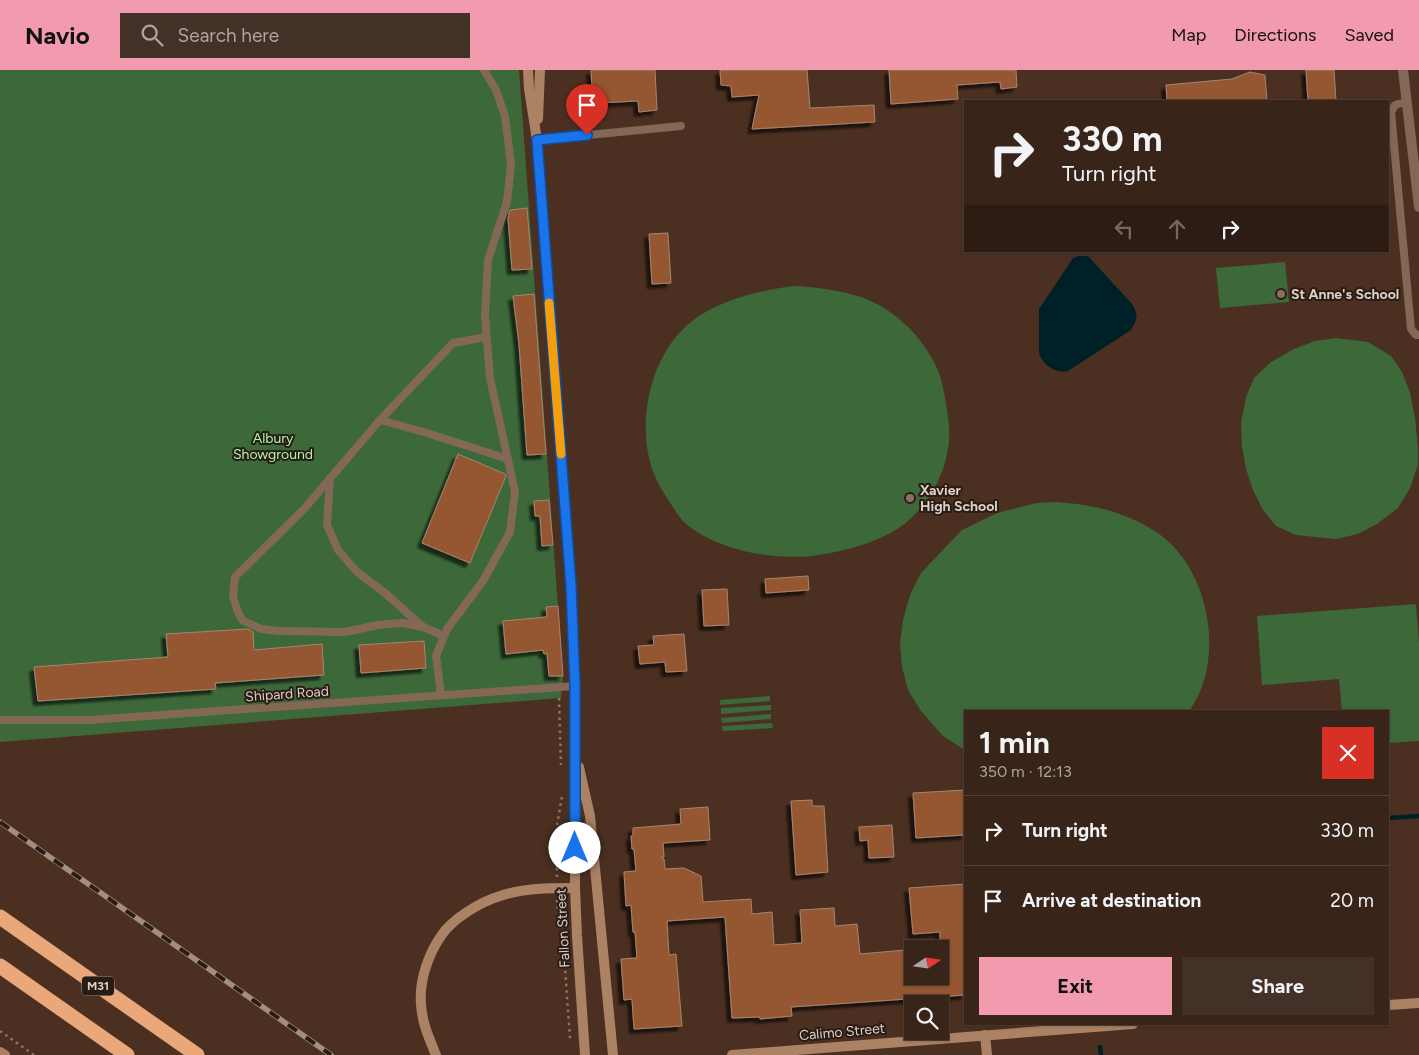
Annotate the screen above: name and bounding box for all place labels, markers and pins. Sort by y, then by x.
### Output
pin [566,84,608,135]
place label: St Anne's School [1291,286,1399,303]
marker: St Anne's School [1275,288,1287,300]
place label: Xavier High School [920,482,998,515]
marker: Xavier High School [904,492,916,504]

